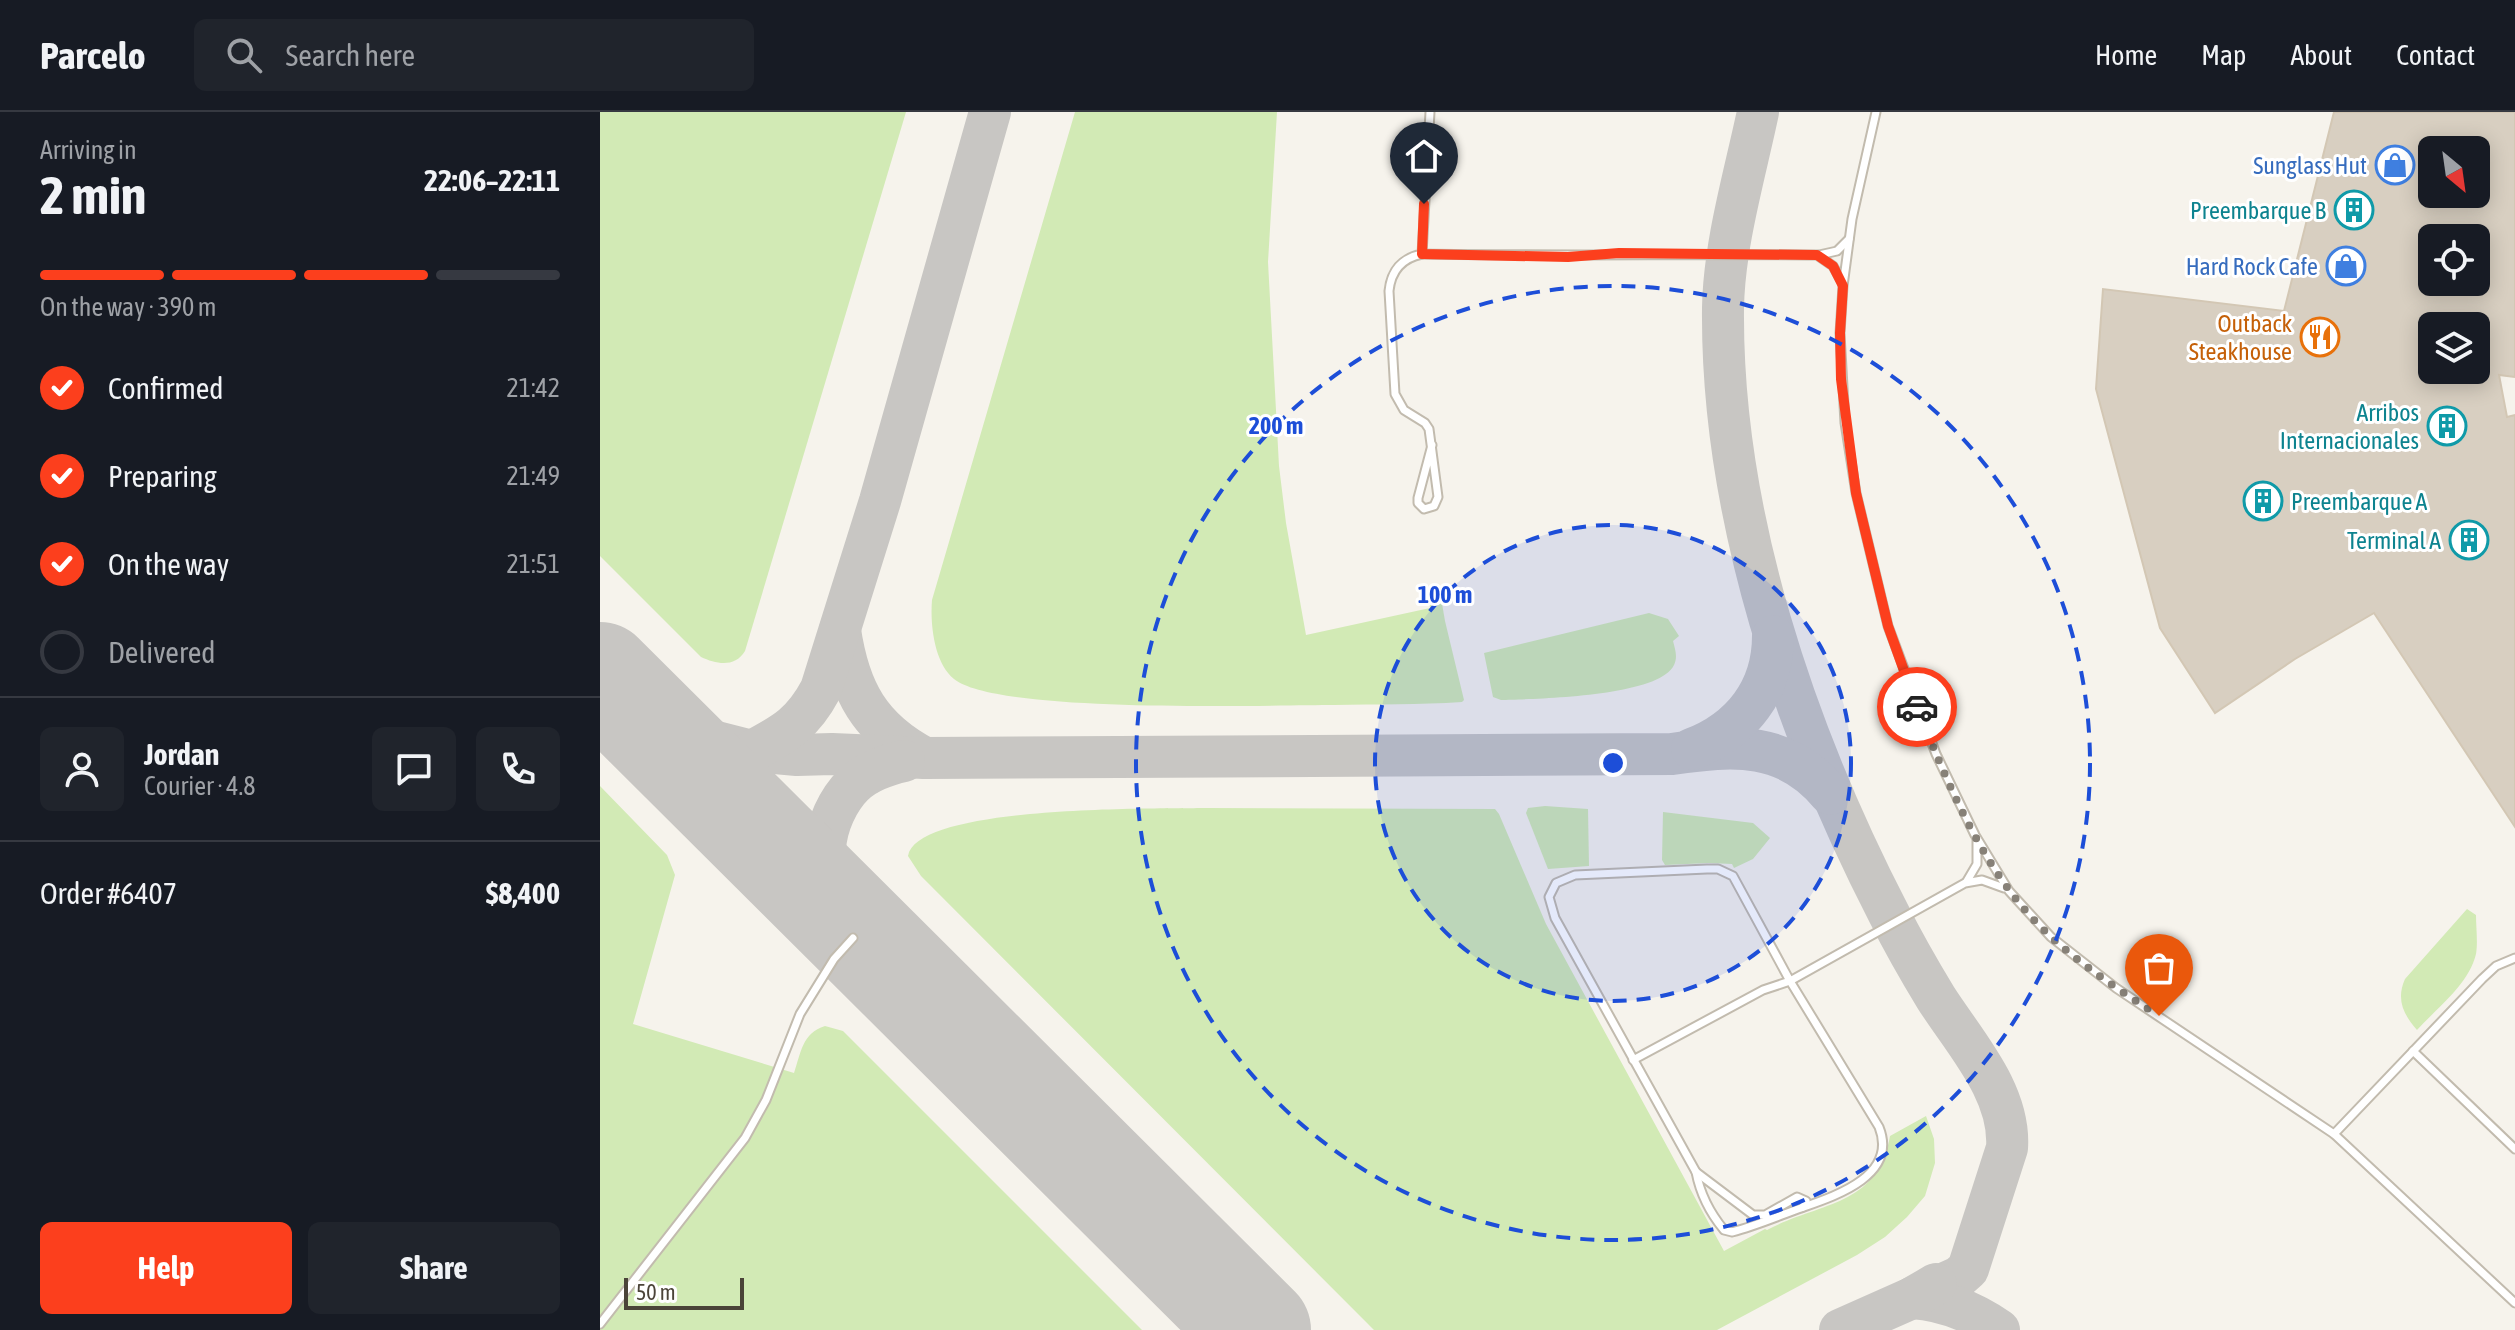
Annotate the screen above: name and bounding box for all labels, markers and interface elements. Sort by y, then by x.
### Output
search box [194,19,754,91]
icon: search [222,33,266,77]
text: Parcelo [40,34,146,77]
text: Search here [286,38,415,72]
text: Home [2095,39,2157,71]
text: Map [2201,39,2246,71]
text: About [2290,39,2352,71]
text: Contact [2396,39,2475,71]
pin [1390,122,1458,204]
icon: home [1402,134,1446,178]
text: Arriving in [40,135,137,165]
north arrow [2418,136,2490,208]
map controls [2418,136,2490,384]
shop icon: Sunglass Hut [2374,144,2416,186]
place label: Sunglass Hut [2253,152,2367,179]
text: 22:06–22:11 [424,163,560,197]
text: 2 min [40,165,146,225]
building icon: Preembarque B [2333,189,2375,231]
place label: Preembarque B [2190,197,2327,224]
button: locate [2418,224,2490,296]
shop icon: Hard Rock Cafe [2325,245,2367,287]
place label: Hard Rock Cafe [2186,253,2318,280]
text: On the way · 390 m [40,292,217,322]
place label: Outback Steakhouse [2189,310,2292,365]
button: layers [2418,312,2490,384]
restaurant icon: Outback Steakhouse [2299,316,2341,358]
icon: check [40,366,84,410]
text: Confirmed [108,371,223,405]
text: 21:42 [506,373,560,403]
place label: Arribos Internacionales [2280,399,2419,454]
building icon: Arribos Internacionales [2426,405,2468,447]
text: 200 m [1249,412,1303,439]
icon: check [40,454,84,498]
text: Preparing [108,459,217,493]
text: 21:49 [506,461,560,491]
building icon: Preembarque A [2242,480,2284,522]
place label: Preembarque A [2291,488,2428,515]
building icon: Terminal A [2448,519,2490,561]
place label: Terminal A [2347,527,2441,554]
icon: check [40,542,84,586]
text: On the way [108,547,229,581]
text: 21:51 [506,549,560,579]
text: 100 m [1418,581,1472,608]
text: Delivered [108,635,216,669]
courier [1877,667,1957,747]
icon: car [1895,685,1939,729]
button: person [40,727,124,811]
button: chat [372,727,456,811]
button: phone [476,727,560,811]
text: Jordan [144,737,219,771]
centre of rings [1599,749,1627,777]
text: Courier · 4.8 [144,771,255,801]
text: Order #6407 [40,876,177,910]
text: $8,400 [486,876,560,910]
pin [2125,934,2193,1016]
icon: bag [2137,946,2181,990]
button: Help [40,1222,292,1314]
button: Share [308,1222,560,1314]
scale bar [624,1274,744,1310]
text: 50 m [636,1279,676,1305]

